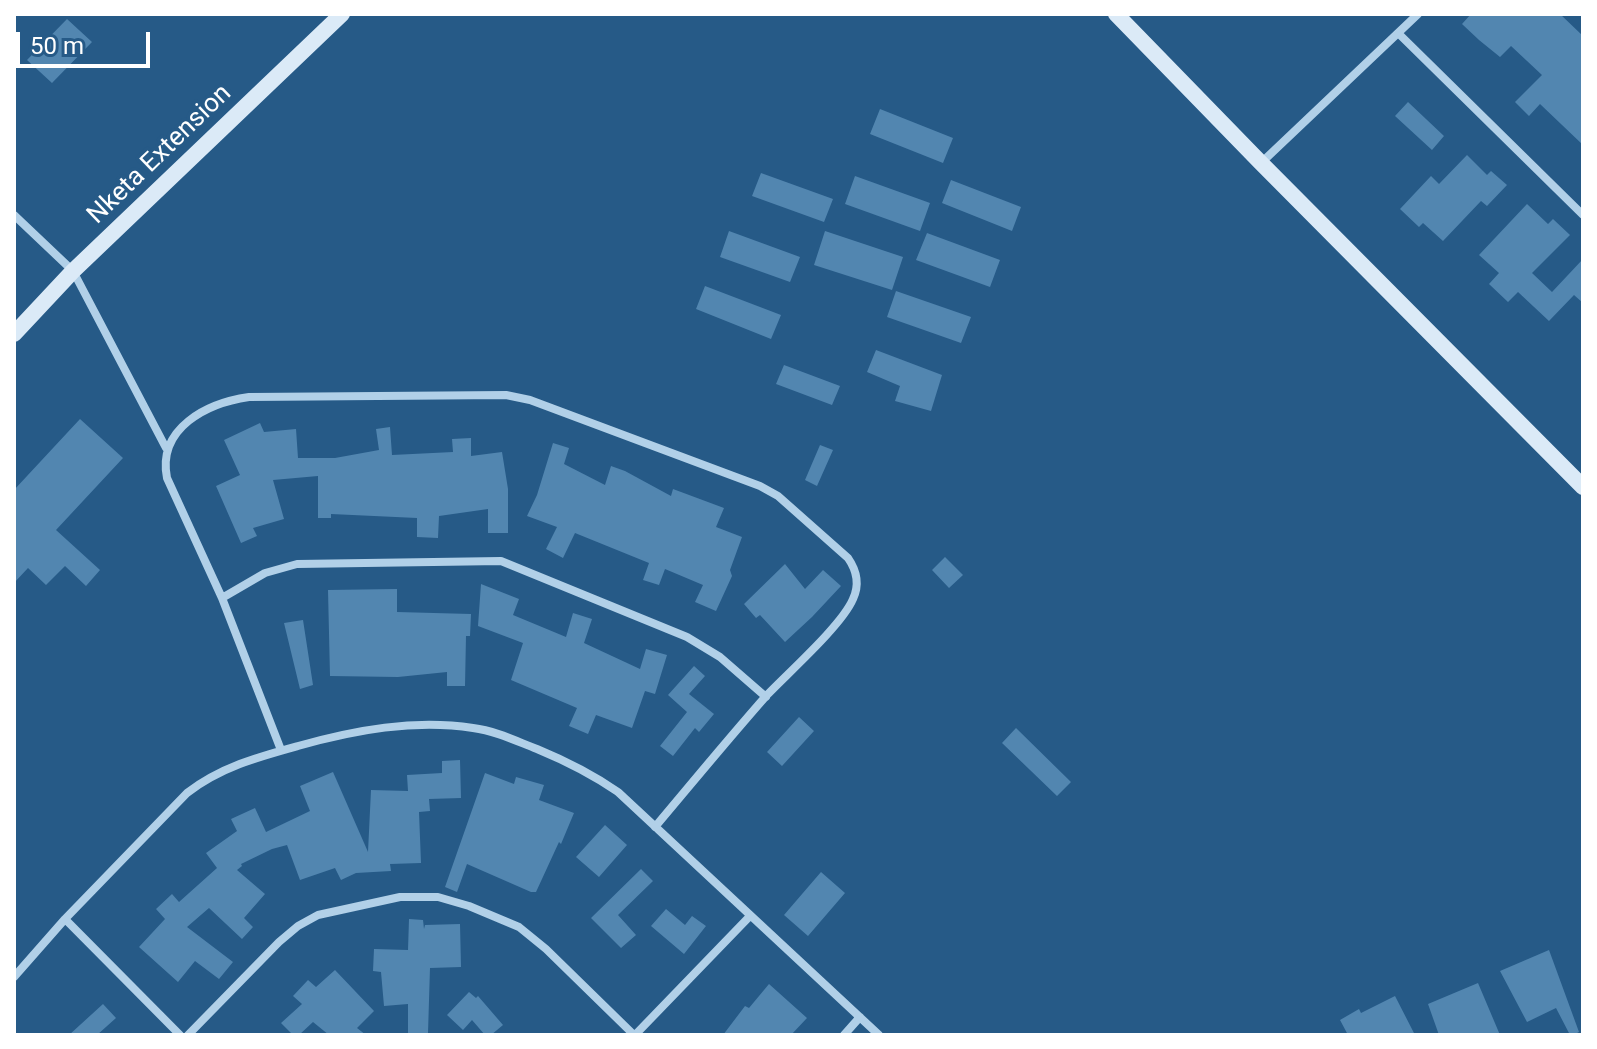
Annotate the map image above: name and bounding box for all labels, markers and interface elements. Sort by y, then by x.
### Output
scale bar [20,16,154,66]
text: 50 m [30,32,84,60]
street label: Nketa Extension [82,79,238,231]

